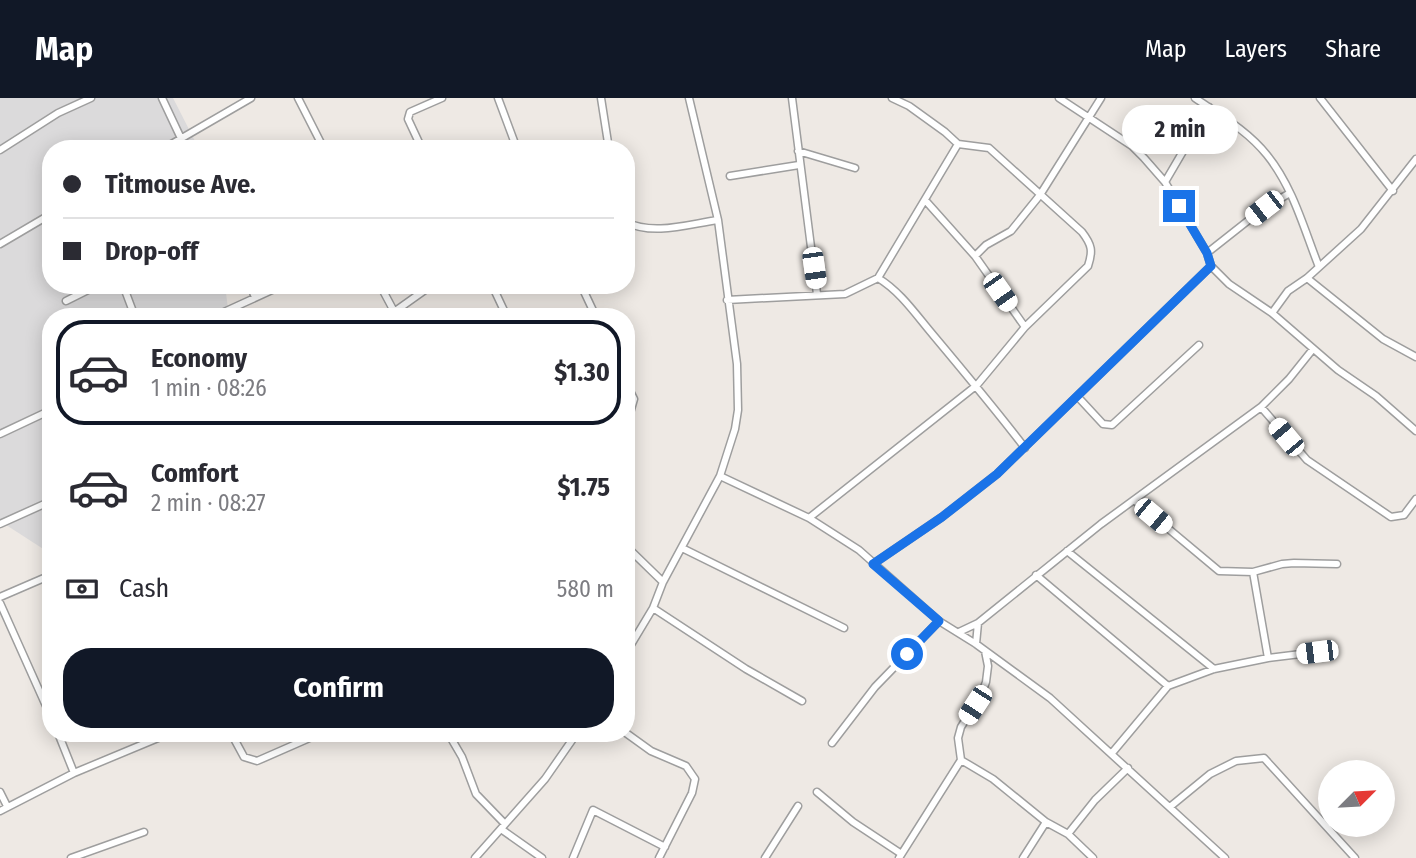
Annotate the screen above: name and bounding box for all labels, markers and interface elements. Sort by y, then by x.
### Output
text: Map [35,29,93,69]
text: Map [1145,35,1187,63]
text: Layers [1225,35,1287,63]
text: Share [1325,35,1381,63]
callout: 2 min [1121,105,1237,154]
text: 2 min [1155,115,1206,143]
text: Titmouse Ave. [105,169,256,200]
car [1241,187,1288,229]
route end [1163,190,1195,222]
text: Drop-off [105,236,198,267]
car [801,246,828,290]
car [980,269,1021,315]
icon: car [67,341,130,404]
text: Economy [151,343,247,374]
text: $1.30 [554,357,610,388]
text: 1 min · 08:26 [151,374,267,402]
car [1265,414,1308,460]
icon: car [67,456,130,519]
text: Comfort [151,458,239,489]
text: $1.75 [557,472,610,503]
text: 2 min · 08:27 [151,489,266,517]
car [1131,494,1176,538]
icon: cash [63,570,101,608]
text: Cash [119,573,169,604]
text: 580 m [557,575,614,603]
route start [891,638,923,670]
car [1295,639,1340,665]
button: Confirm [63,648,614,728]
car [955,682,996,728]
north arrow [1318,760,1395,836]
map controls [1318,760,1395,837]

